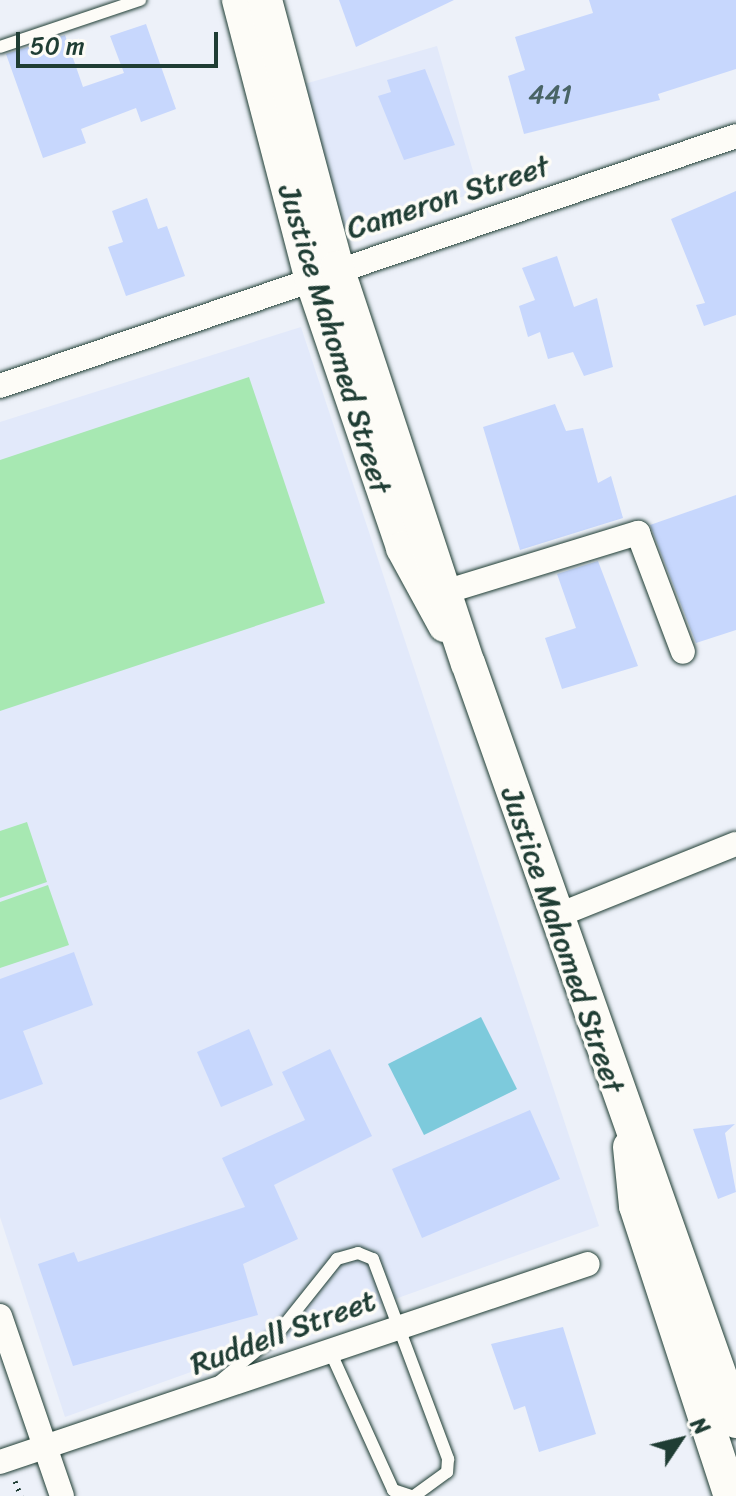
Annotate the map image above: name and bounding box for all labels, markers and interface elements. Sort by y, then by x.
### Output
scale bar [20,16,222,66]
text: 50 m [30,25,85,67]
house number: 441 [528,79,572,111]
street label: Cameron Street [342,147,554,247]
street label: Justice Mahomed Street [271,180,399,498]
street label: Justice Mahomed Street [494,782,632,1098]
street label: Ruddell Street [186,1282,380,1382]
north arrow [640,1400,720,1480]
text: N [680,1409,720,1443]

